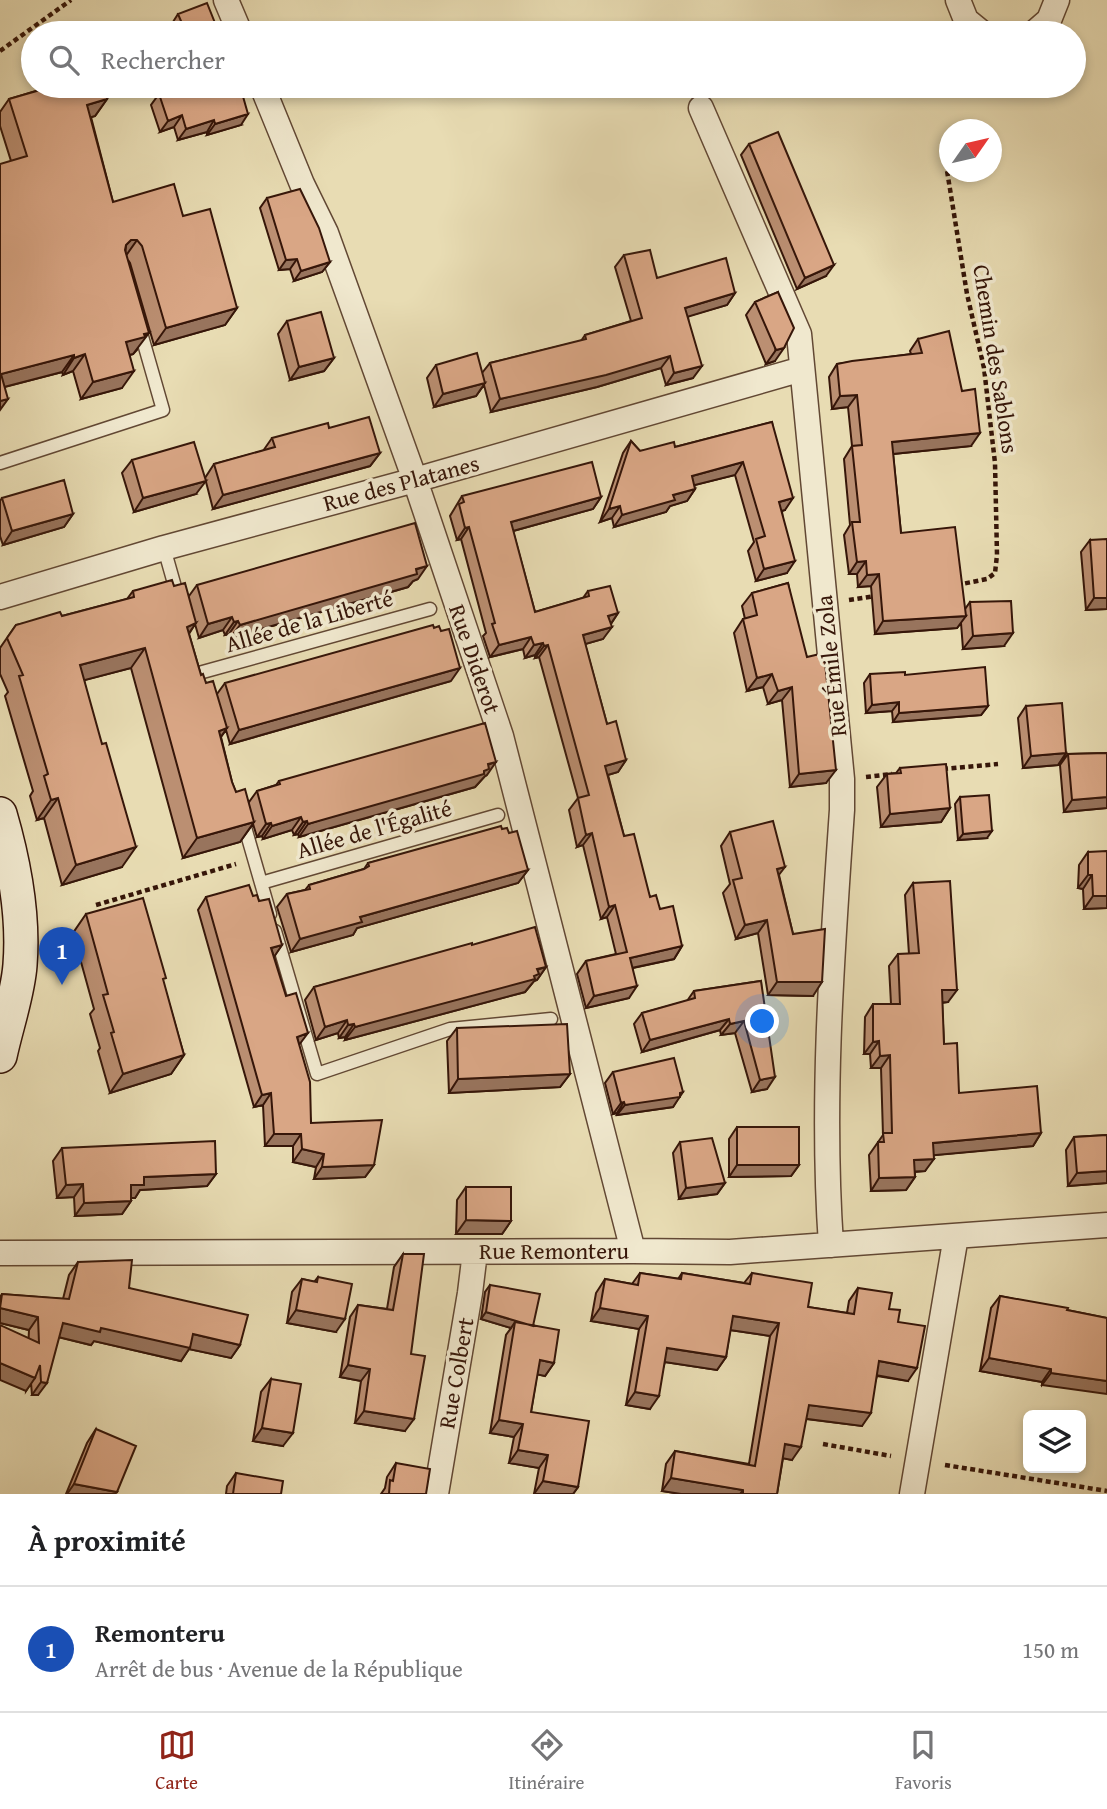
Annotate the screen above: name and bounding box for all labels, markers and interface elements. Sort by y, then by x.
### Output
search box [21,21,1086,98]
text: Rechercher [101,40,225,79]
icon: search [45,41,83,79]
north arrow [939,119,1002,182]
street label: Chemin des Sablons [965,262,1028,456]
street label: Rue des Platanes [319,446,483,519]
street label: Allée de la Liberté [221,581,396,660]
street label: Rue Émile Zola [807,594,854,738]
street label: Rue Diderot [441,600,510,718]
street label: Allée de l'Égalité [293,791,455,866]
pin: 1 [39,927,85,985]
your location [745,1004,779,1038]
street label: Rue Remonteru [479,1234,629,1267]
street label: Rue Colbert [429,1315,482,1431]
map controls [1023,1410,1086,1473]
button: layers [1023,1410,1086,1473]
text: À proximité [28,1518,186,1562]
text: Remonteru [95,1613,225,1652]
text: 1 [45,1633,57,1666]
text: 150 m [1022,1633,1079,1666]
text: Arrêt de bus · Avenue de la République [95,1652,463,1685]
tab: Carte [155,1726,198,1796]
tab: Itinéraire [509,1726,584,1796]
tab: Favoris [895,1726,952,1796]

